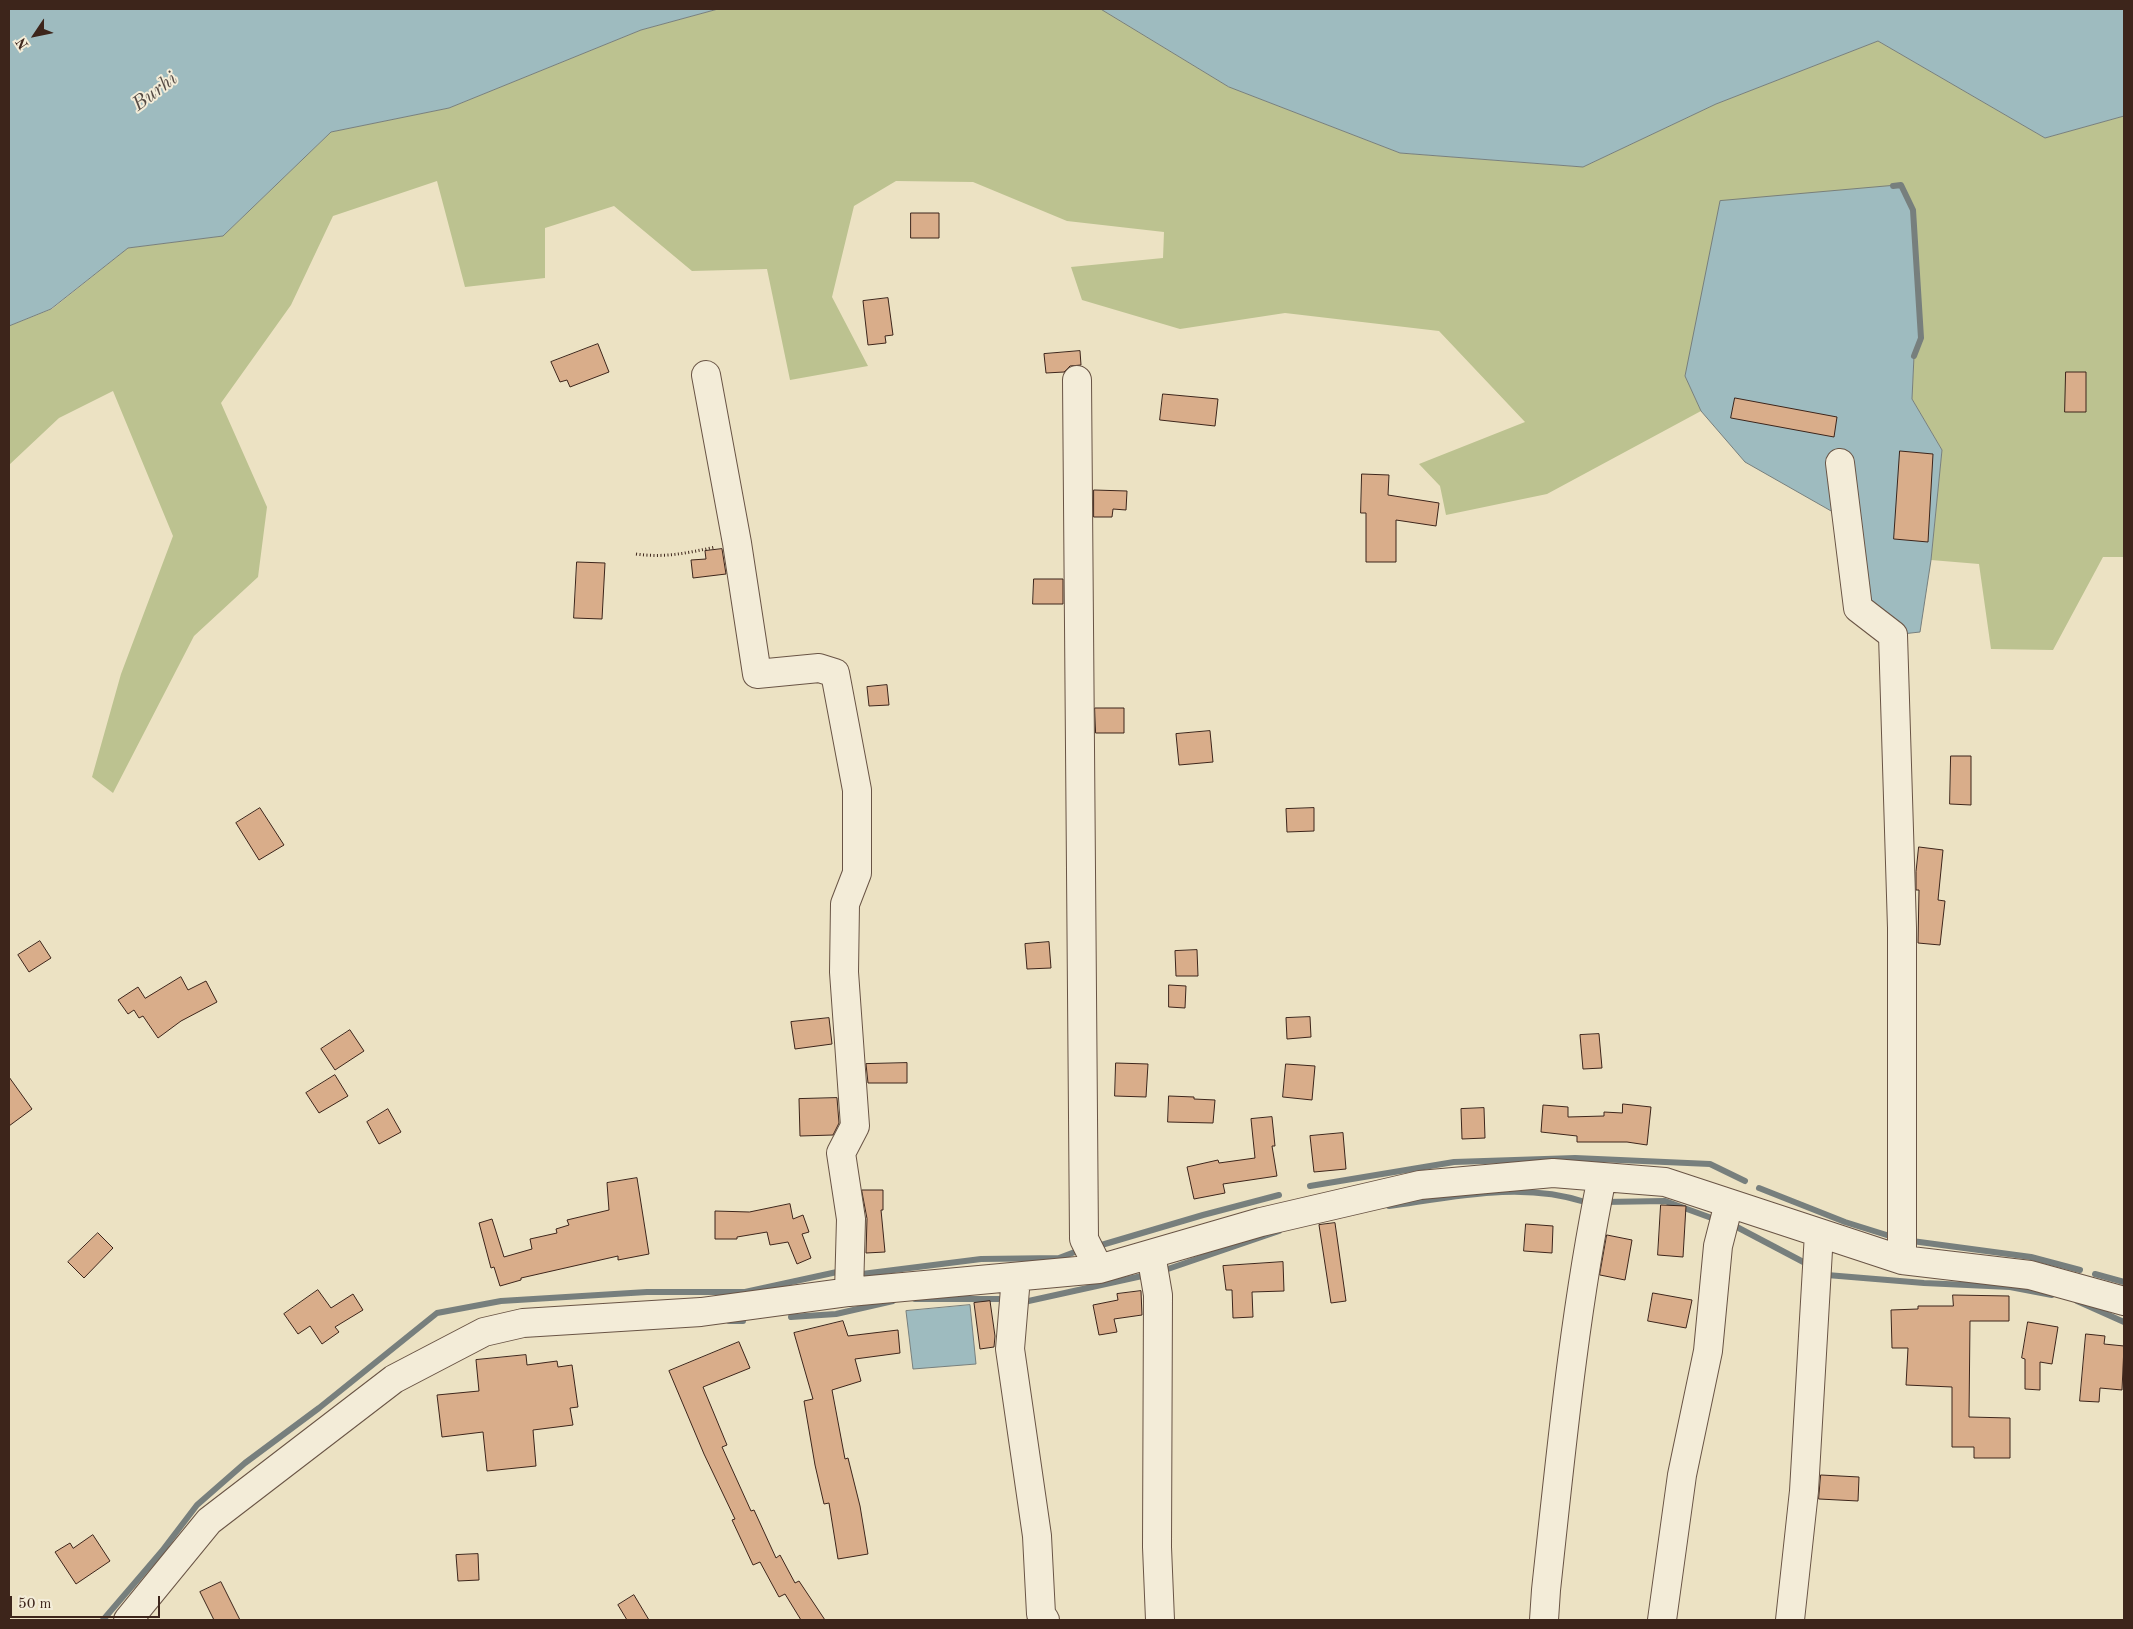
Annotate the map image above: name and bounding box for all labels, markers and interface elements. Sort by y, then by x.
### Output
north arrow [10,10,60,60]
text: N [14,35,31,52]
water label: Burhi [128,67,182,117]
scale bar [12,1586,162,1618]
text: 50 m [18,1597,52,1612]

